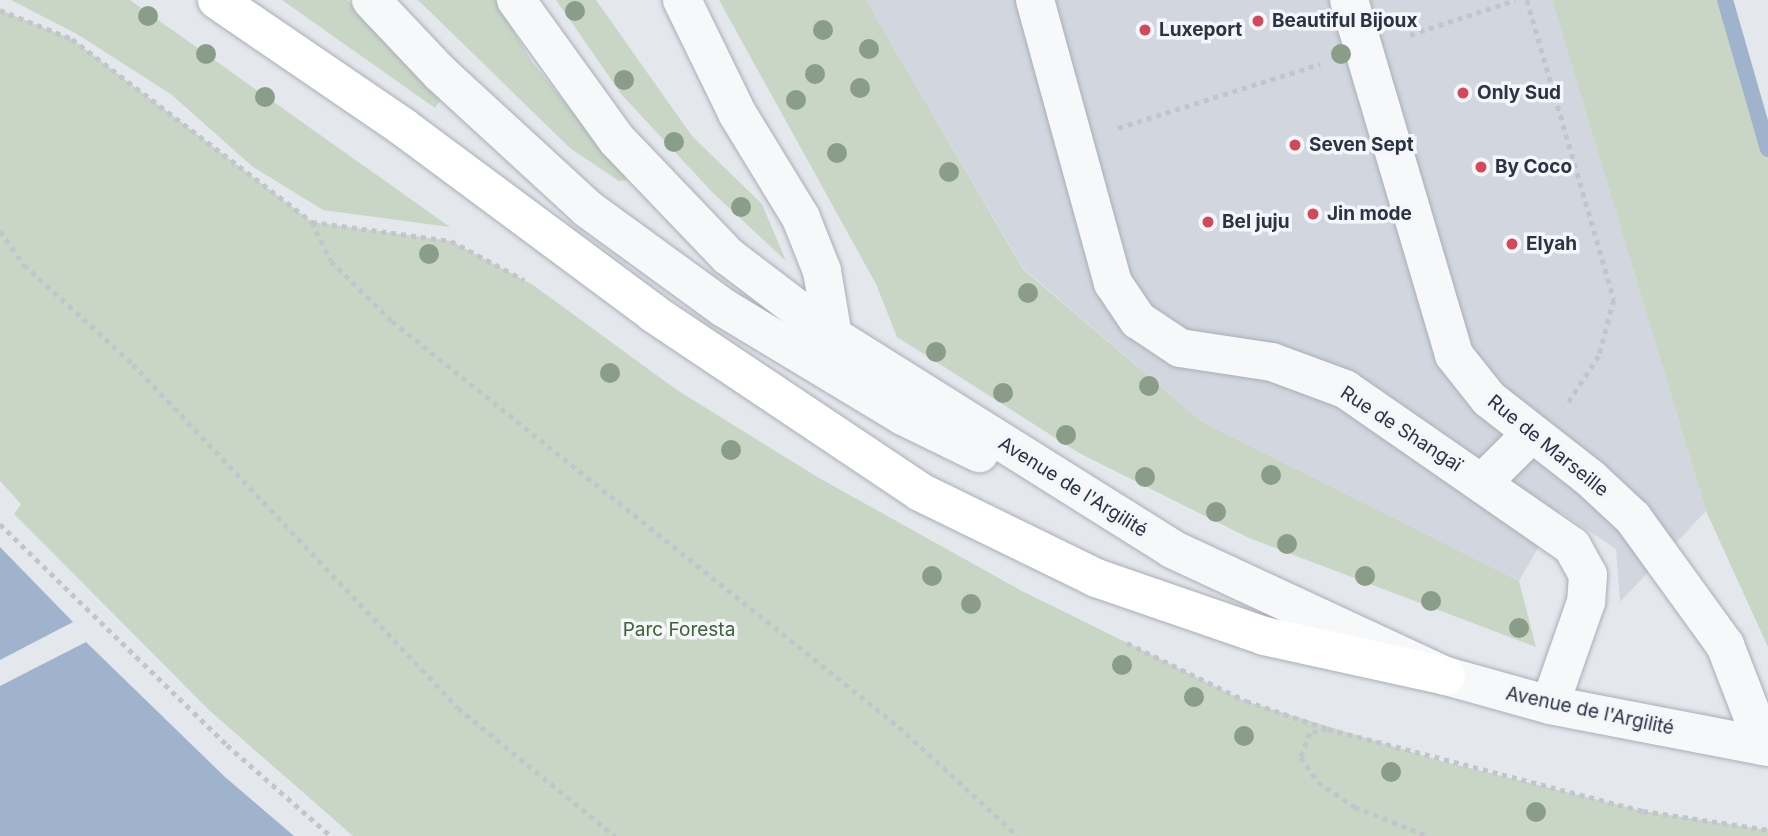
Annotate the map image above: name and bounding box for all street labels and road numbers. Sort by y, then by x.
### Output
street label: Rue de Shangaï [1336,381,1466,477]
street label: Rue de Marseille [1483,390,1613,502]
street label: Avenue de l'Argilité [994,432,1152,542]
street label: Avenue de l'Argilité [1504,682,1676,740]

